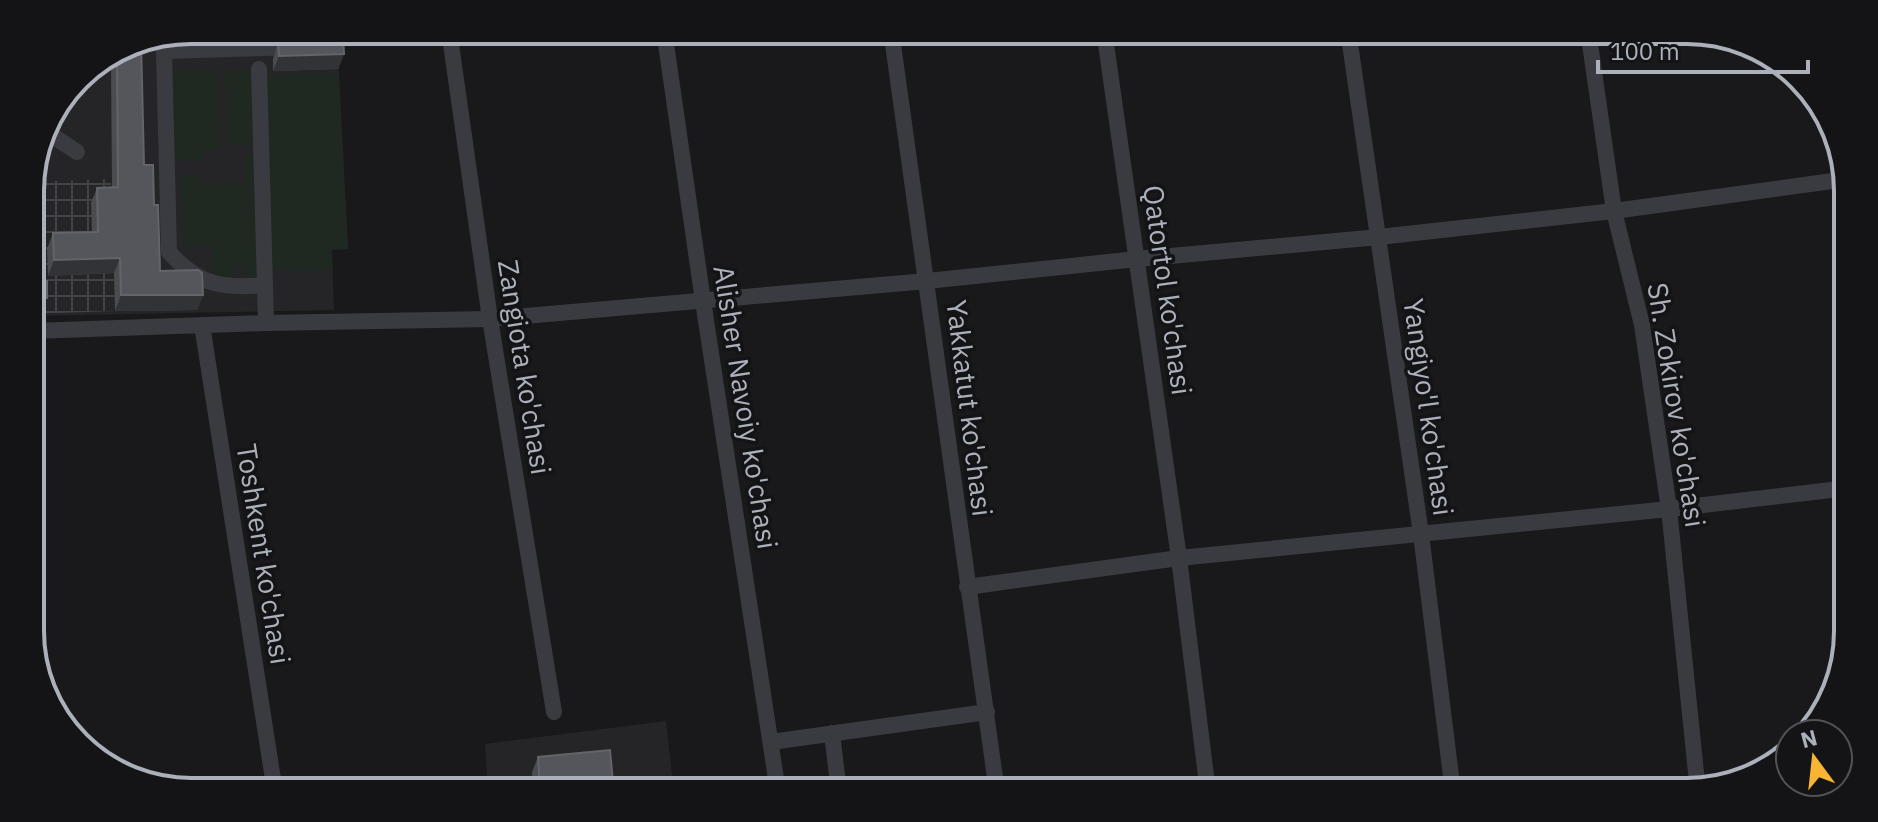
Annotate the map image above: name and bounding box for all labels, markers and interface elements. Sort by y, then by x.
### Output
scale bar [1598,24,1808,74]
text: 100 m [1610,35,1680,67]
street label: Qatortol ko'chasi [1135,183,1201,397]
street label: Zangiota ko'chasi [490,257,560,477]
street label: Alisher Navoiy ko'chasi [705,262,787,552]
street label: Sh. Zokirov ko'chasi [1639,280,1715,530]
street label: Yangiyo'l ko'chasi [1395,296,1463,518]
street label: Yakkatut ko'chasi [938,298,1002,518]
street label: Toshkent ko'chasi [228,441,300,667]
north arrow [1774,718,1854,798]
text: N [1797,722,1820,754]

